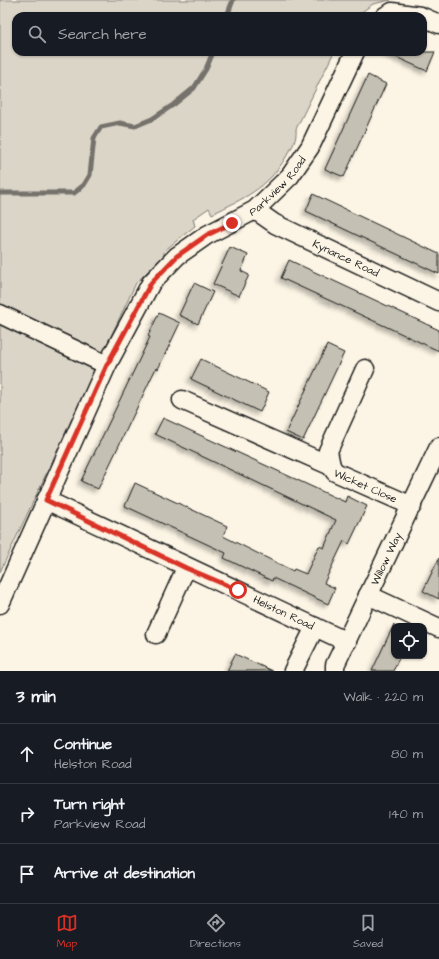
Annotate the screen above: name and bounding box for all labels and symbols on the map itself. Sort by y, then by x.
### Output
street label: Parkview Road [246,153,309,219]
route end [223,214,241,232]
street label: Kynance Road [310,236,382,280]
street label: Wicket Close [332,465,400,506]
street label: Willow Way [367,530,406,587]
route start [229,581,247,599]
street label: Helston Road [251,591,317,633]

